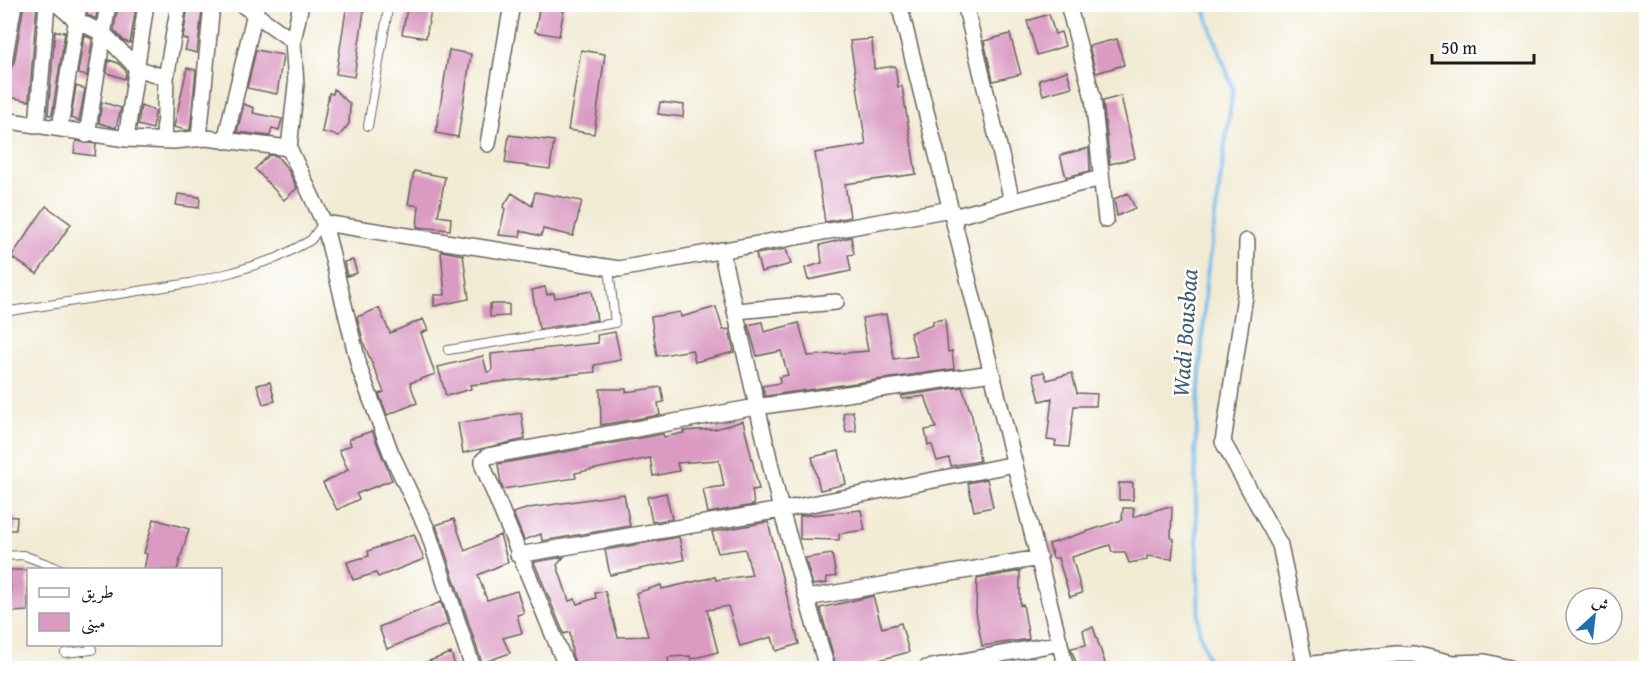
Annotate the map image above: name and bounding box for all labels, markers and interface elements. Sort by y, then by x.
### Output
scale bar [1432,27,1534,65]
text: 50 m [1441,34,1477,61]
water label: Wadi Bousbaa [1163,268,1206,398]
legend [27,568,222,646]
text: طريق [81,578,114,605]
north arrow [1564,586,1624,646]
text: ش [1588,588,1613,617]
text: مبنى [81,608,106,635]

